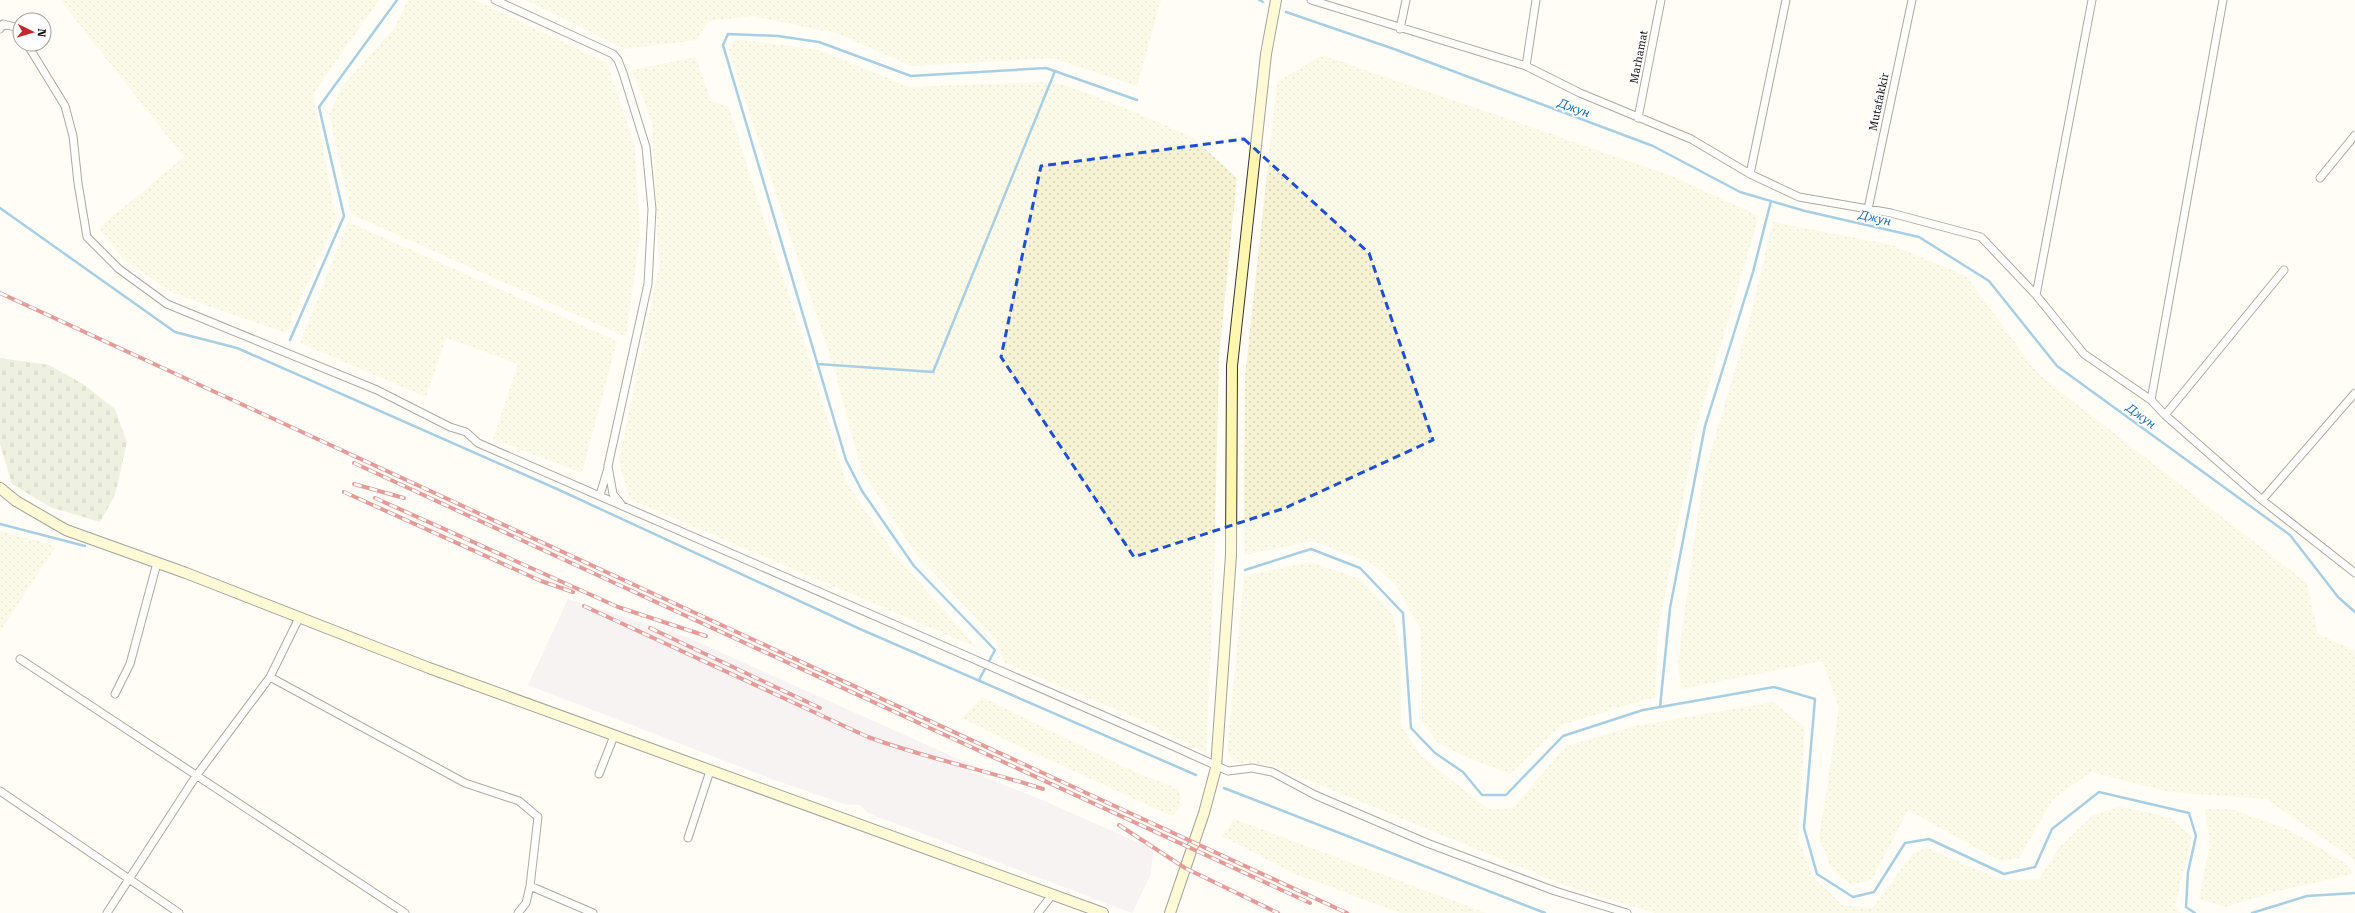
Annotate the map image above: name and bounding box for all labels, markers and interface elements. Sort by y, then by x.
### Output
north arrow [12,12,52,52]
text: N [35,28,48,38]
street label: Marhamat [1627,29,1651,85]
street label: Mutafakkir [1866,71,1892,132]
water label: Джун [1555,95,1592,120]
water label: Джун [1856,207,1893,229]
water label: Джун [2123,400,2159,431]

